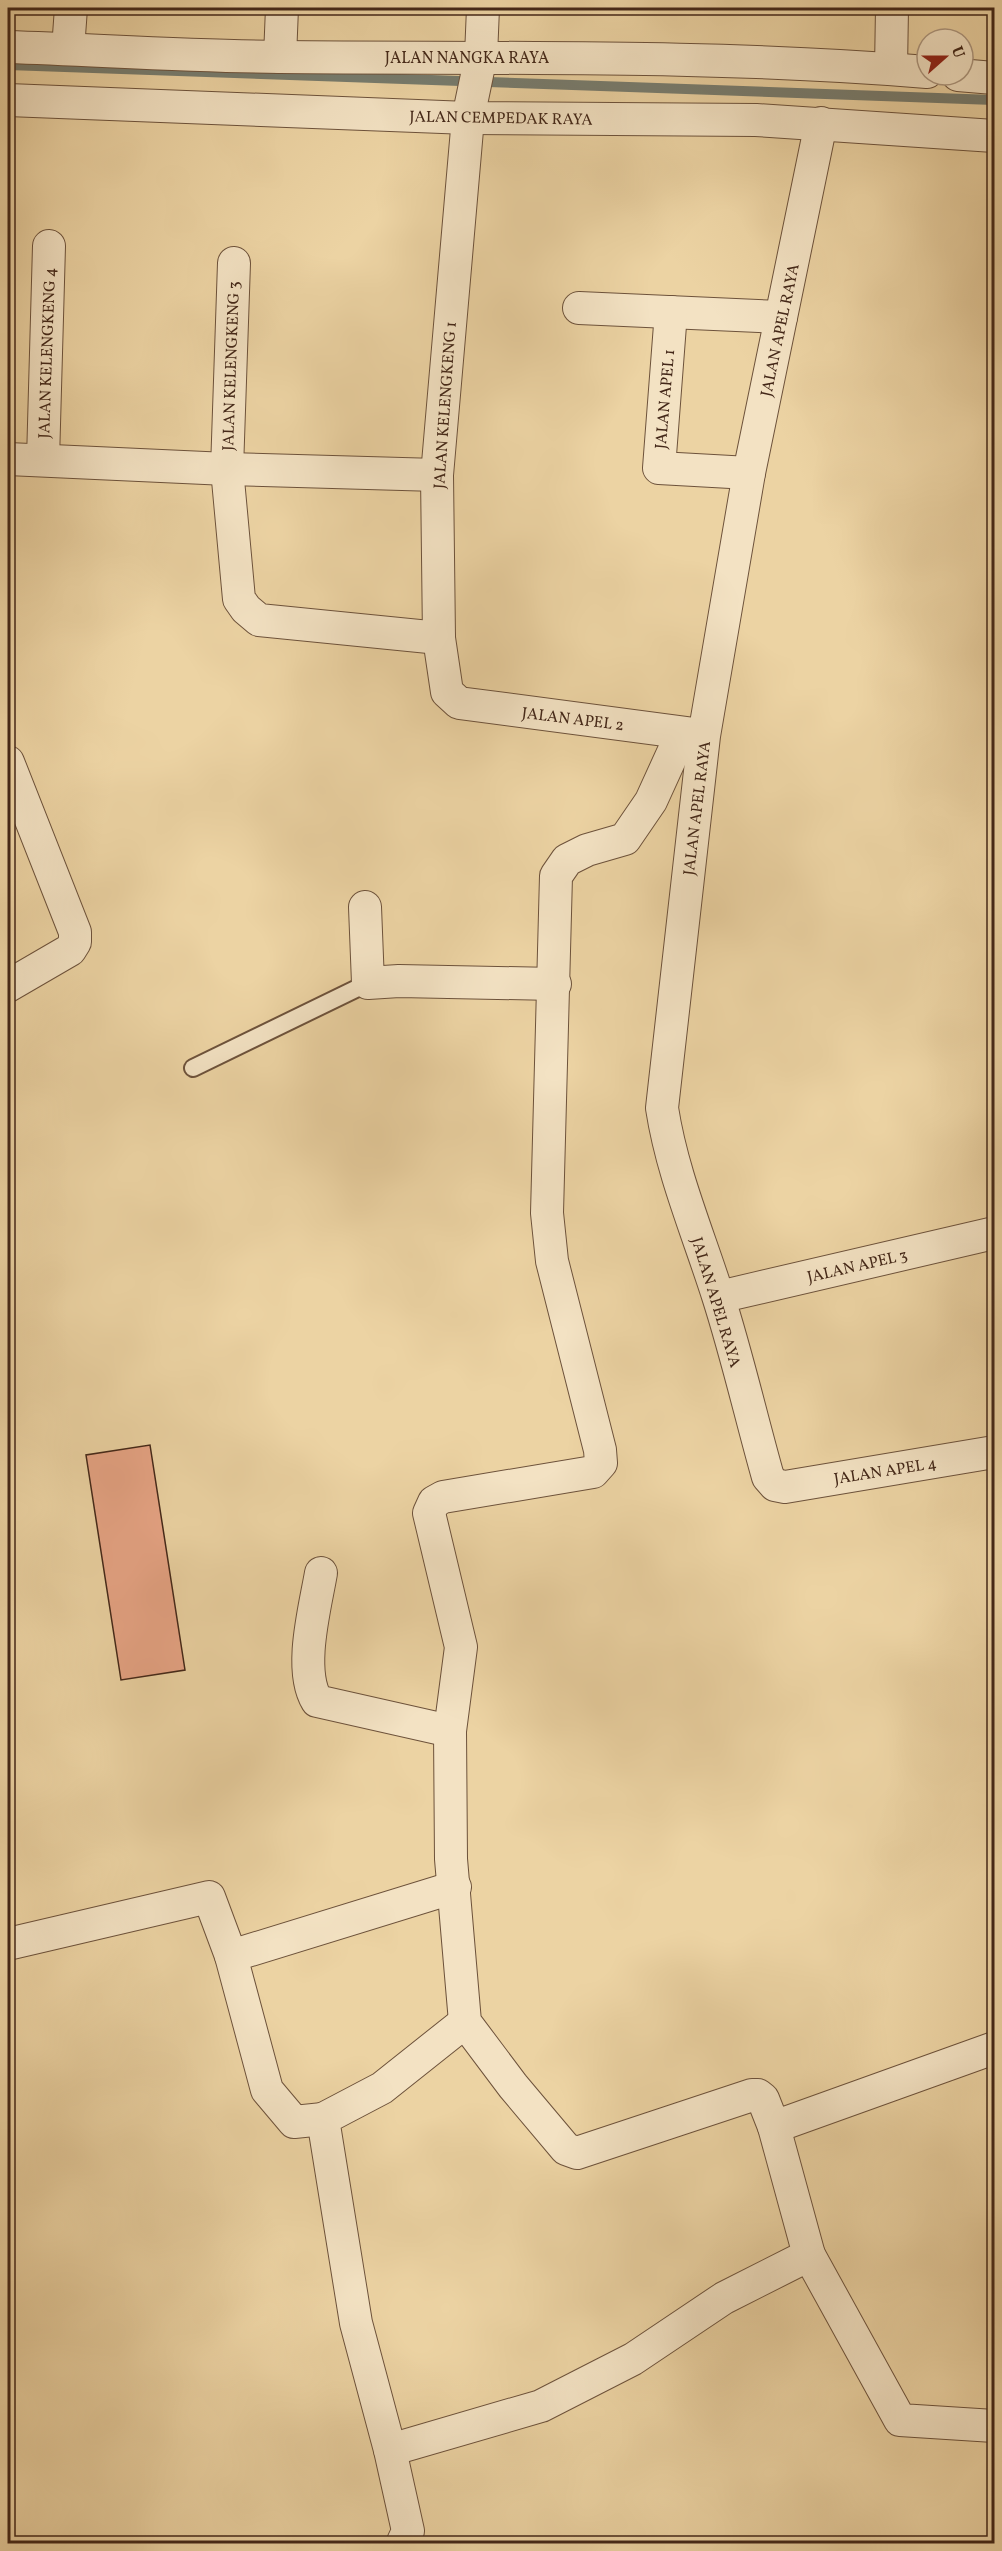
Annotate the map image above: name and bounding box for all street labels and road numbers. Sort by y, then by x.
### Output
street label: JALAN NANGKA RAYA [385,48,549,70]
street label: JALAN CEMPEDAK RAYA [409,106,593,132]
street label: JALAN APEL RAYA [756,262,806,399]
street label: JALAN KELENGKENG 4 [34,267,62,439]
street label: JALAN KELENGKENG 3 [218,281,246,451]
street label: JALAN KELENGKENG 1 [429,321,463,490]
street label: JALAN APEL 1 [651,348,681,450]
street label: JALAN APEL 2 [520,703,625,737]
street label: JALAN APEL RAYA [679,740,717,877]
street label: JALAN APEL RAYA [685,1235,745,1371]
street label: JALAN APEL 3 [805,1245,910,1289]
street label: JALAN APEL 4 [832,1453,938,1491]

